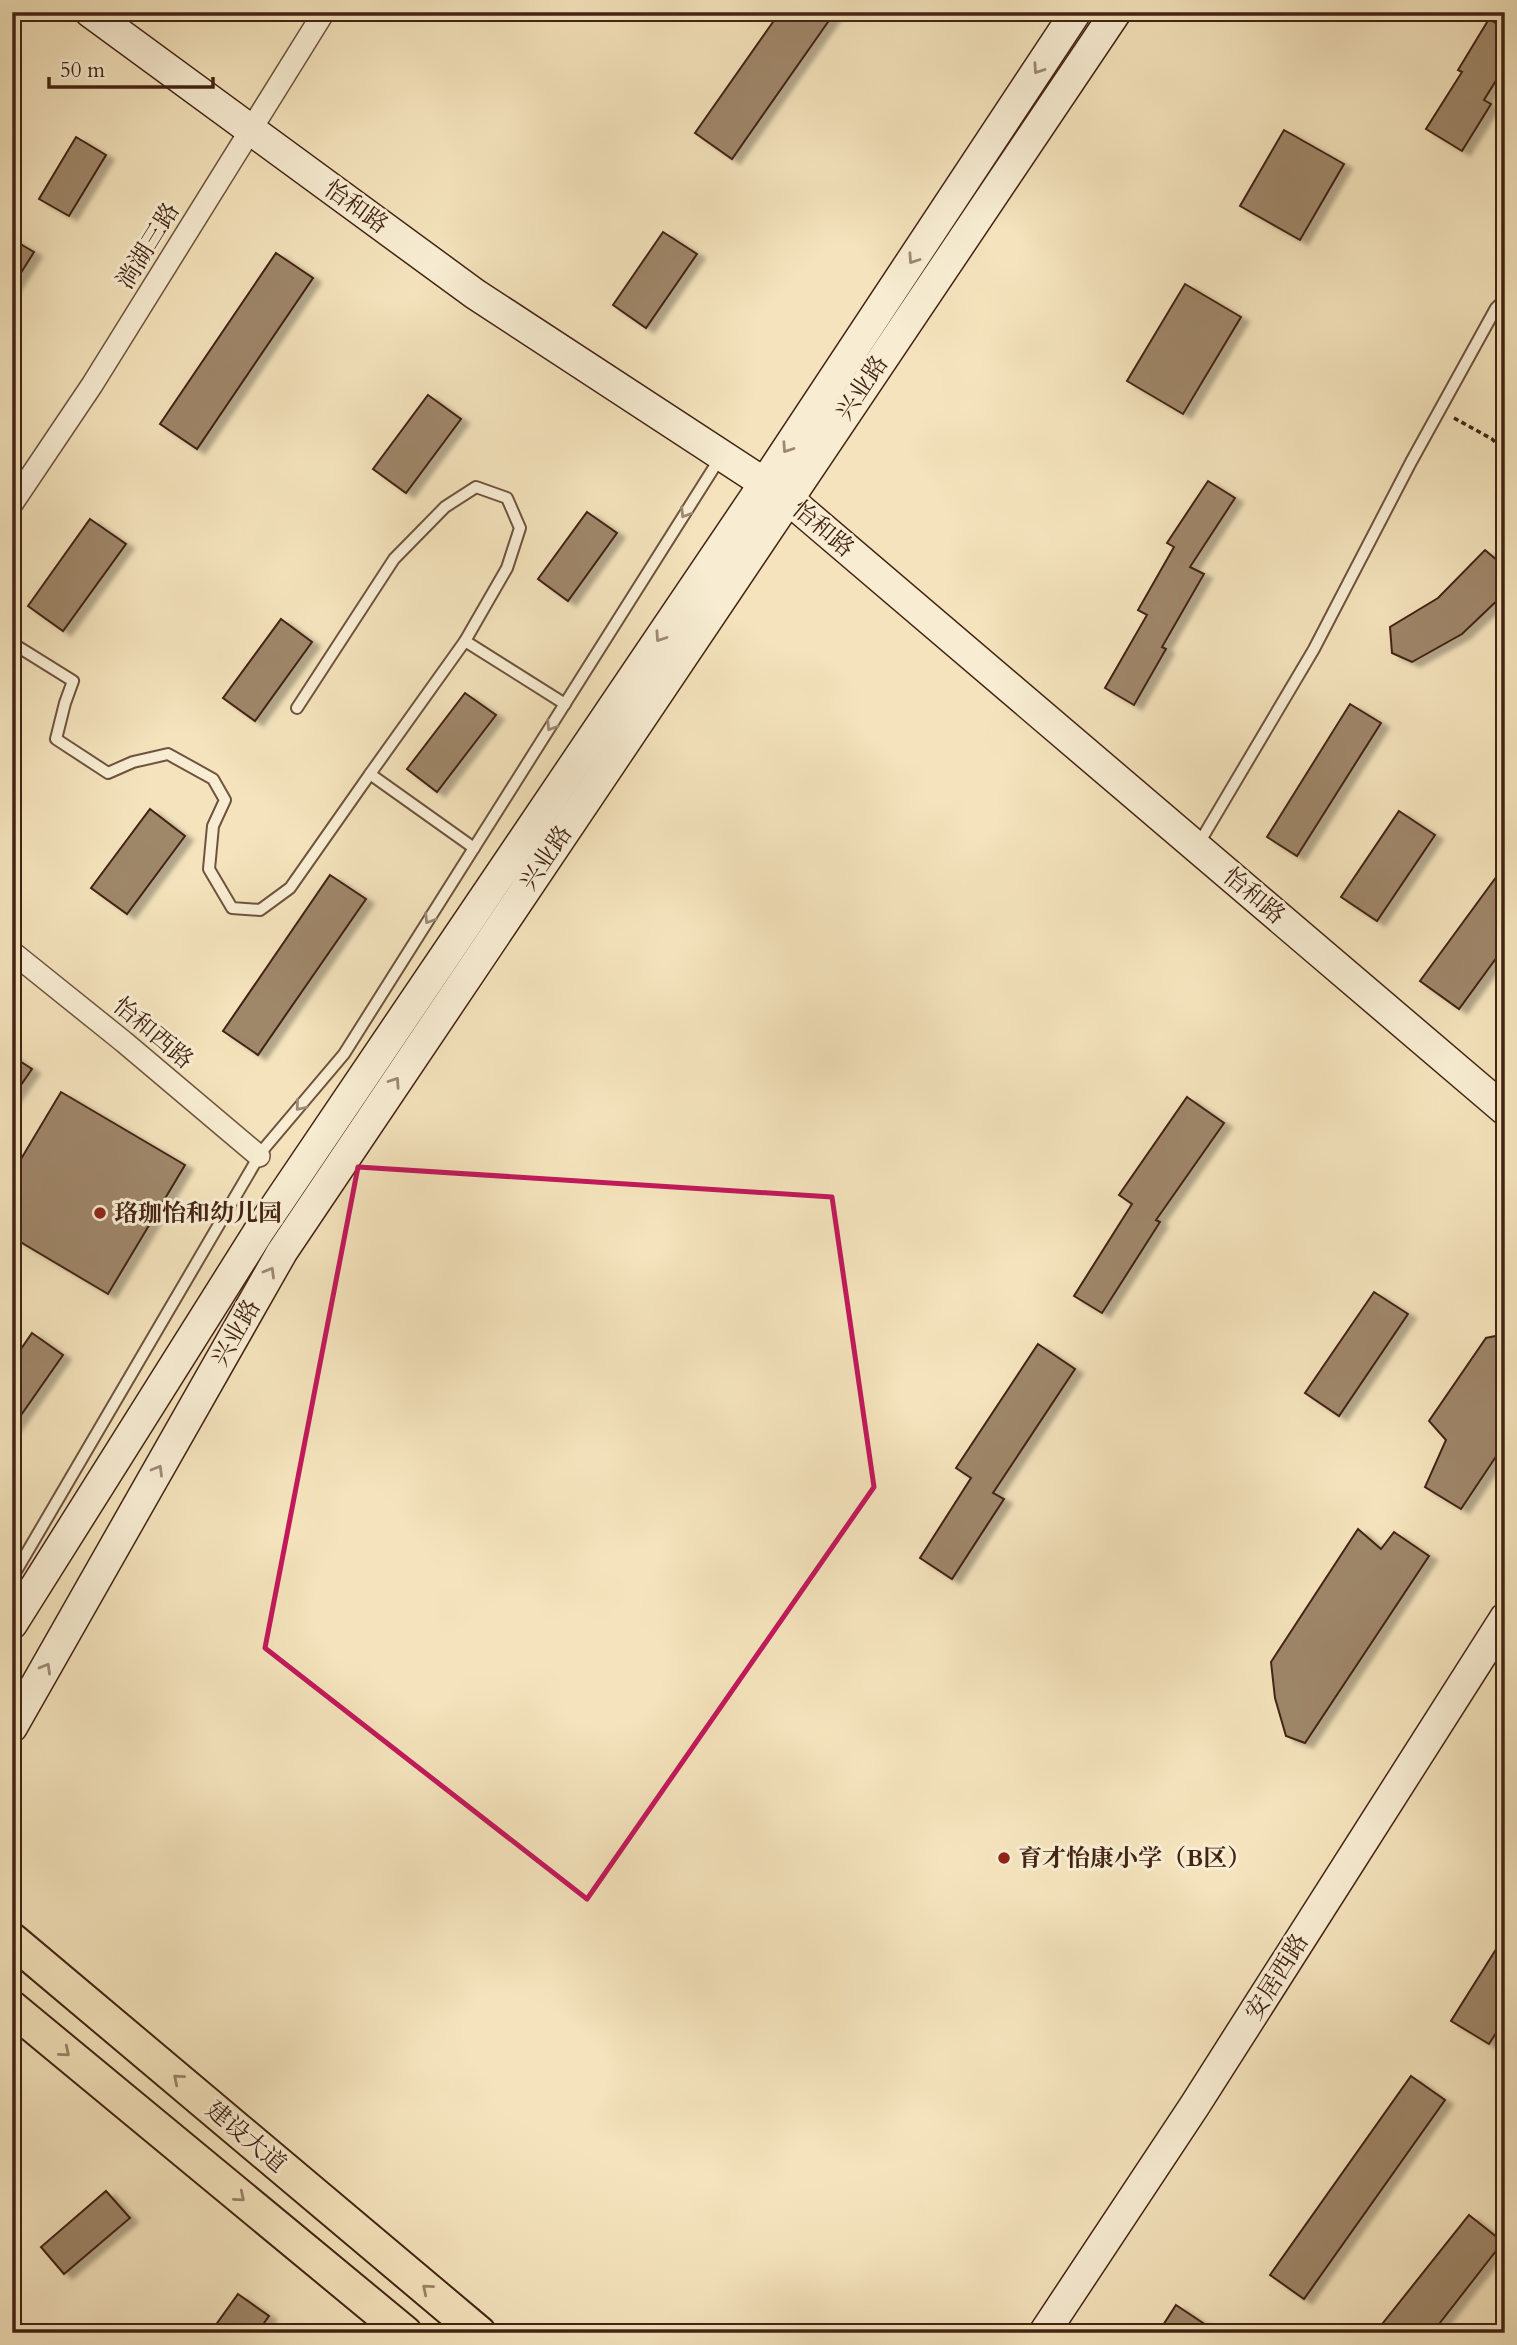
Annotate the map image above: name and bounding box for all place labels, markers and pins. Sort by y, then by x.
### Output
place label: 珞珈怡和幼儿园 [114,1197,282,1230]
marker: 珞珈怡和幼儿园 [92,1205,108,1221]
place label: 育才怡康小学（B区） [1018,1842,1251,1875]
marker: 育才怡康小学（B区） [996,1850,1012,1866]

